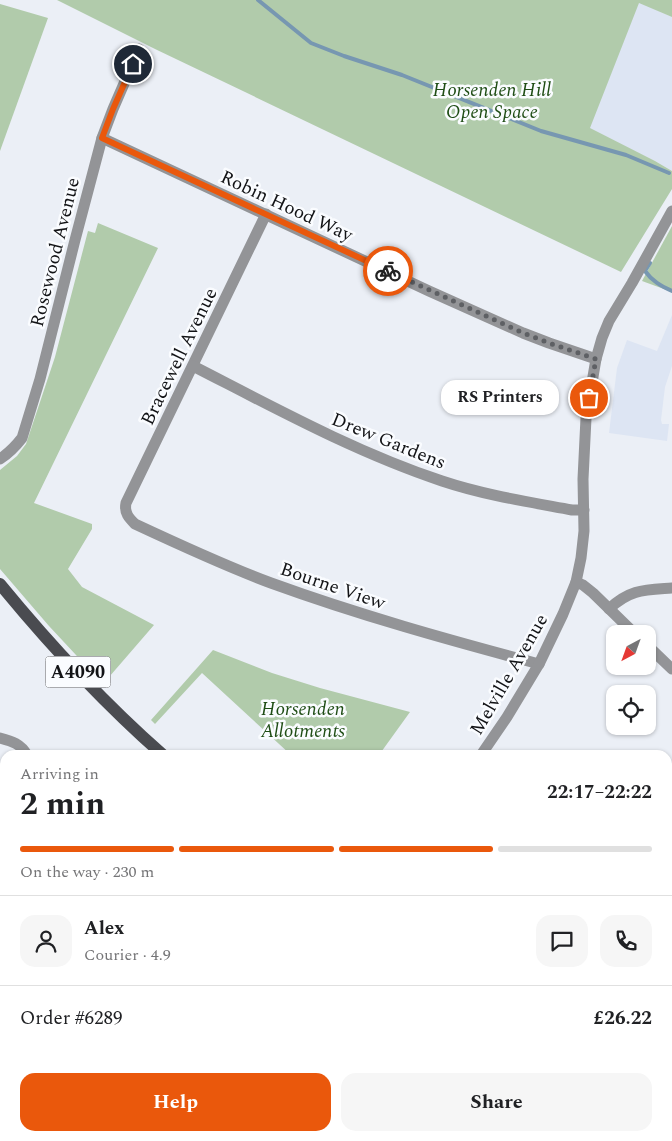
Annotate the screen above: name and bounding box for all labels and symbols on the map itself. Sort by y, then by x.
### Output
pin [112,43,154,85]
park label: Horsenden Hill Open Space [433,76,551,127]
street label: Robin Hood Way [215,163,358,250]
street label: Rosewood Avenue [23,174,88,330]
courier [363,246,413,296]
street label: Bracewell Avenue [133,283,225,430]
pin [568,377,610,419]
callout: RS Printers [442,380,559,416]
street label: Drew Gardens [327,405,450,478]
street label: Bourne View [276,555,390,618]
street label: Melville Avenue [463,609,556,741]
north arrow [606,625,656,675]
road number: A4090 [46,656,110,688]
park label: Horsenden Allotments [260,695,345,746]

